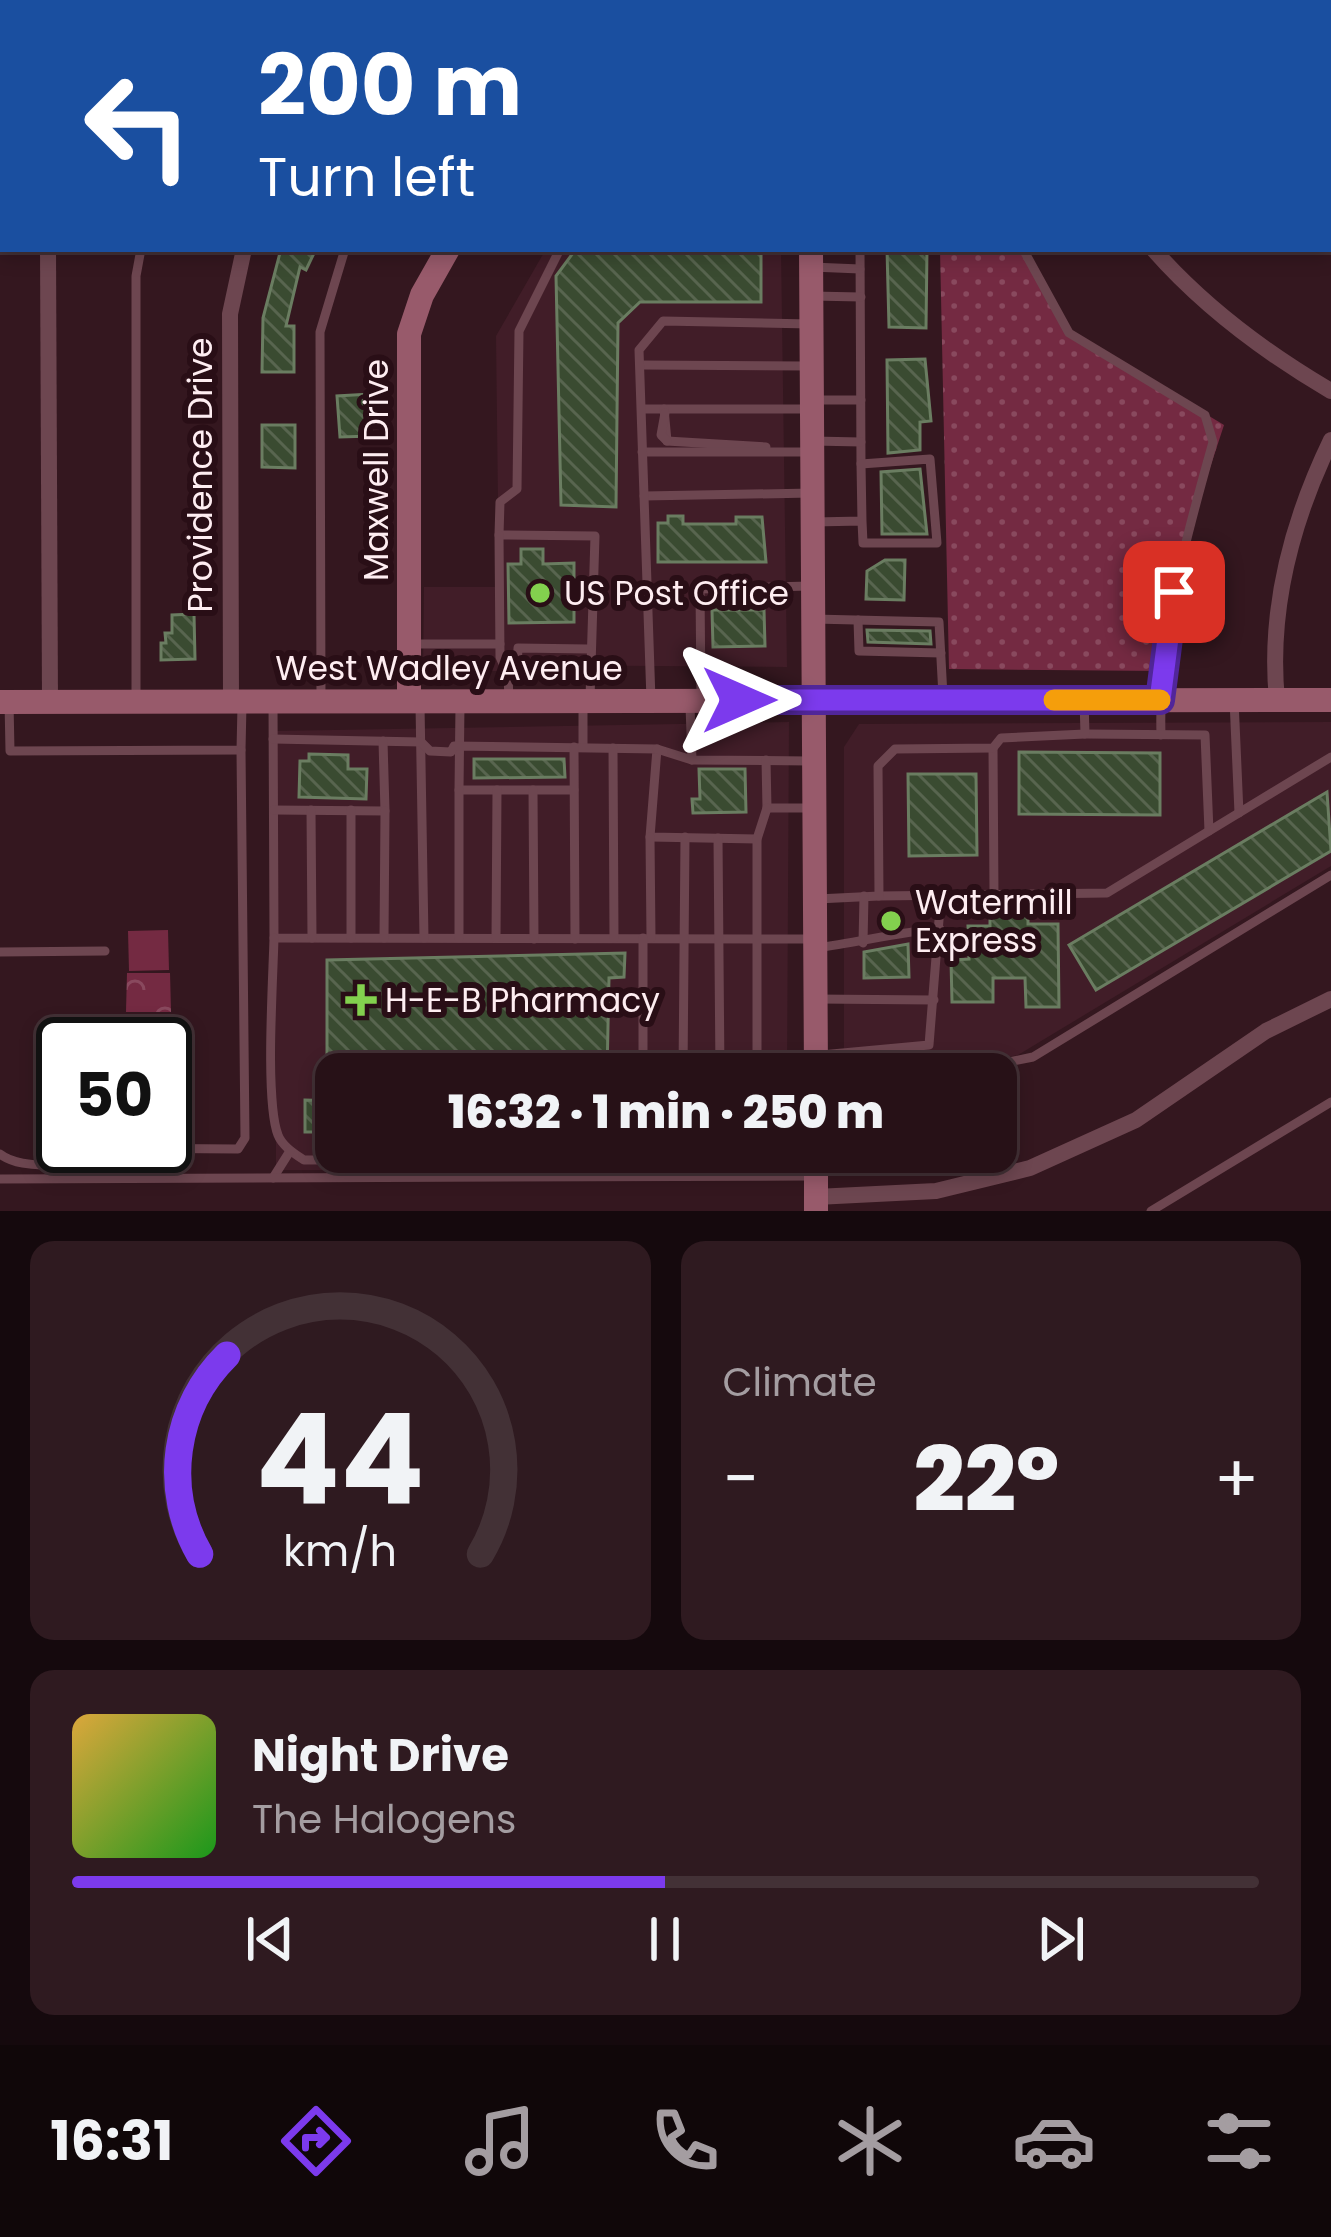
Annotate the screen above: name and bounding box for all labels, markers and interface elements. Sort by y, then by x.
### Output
text: 200 m [258,27,522,144]
icon: left [60,48,216,204]
text: Turn left [258,139,475,215]
street label: Providence Drive [177,337,224,613]
street label: Maxwell Drive [353,359,400,581]
pin [1123,541,1225,643]
icon: arrive [1141,559,1207,625]
place label: US Post Office [564,570,789,617]
marker: US Post Office [527,580,553,606]
position arrow [676,637,802,763]
street label: West Wadley Avenue [275,645,623,692]
place label: Watermill Express [915,879,1073,964]
marker: Watermill Express [878,908,904,934]
place label: H-E-B Pharmacy [385,977,660,1024]
marker: H-E-B Pharmacy [348,987,374,1013]
speed limit sign: 50 [36,1017,192,1173]
text: 16:32 · 1 min · 250 m [448,1081,884,1144]
text: Climate [723,1355,877,1410]
text: 44 [256,1372,425,1547]
text: 22° [914,1416,1059,1543]
text: − [723,1433,759,1525]
text: + [1214,1433,1259,1525]
text: km/h [283,1520,397,1580]
text: Night Drive [252,1724,509,1787]
text: The Halogens [252,1792,516,1847]
icon: previous [237,1906,303,1972]
icon: pause [632,1906,698,1972]
icon: next [1028,1906,1094,1972]
icon: directions [274,2099,358,2183]
icon: music [458,2099,542,2183]
icon: phone [643,2099,727,2183]
icon: climate [828,2099,912,2183]
icon: car [1012,2099,1096,2183]
icon: filters [1197,2099,1281,2183]
text: 16:31 [50,2103,173,2179]

